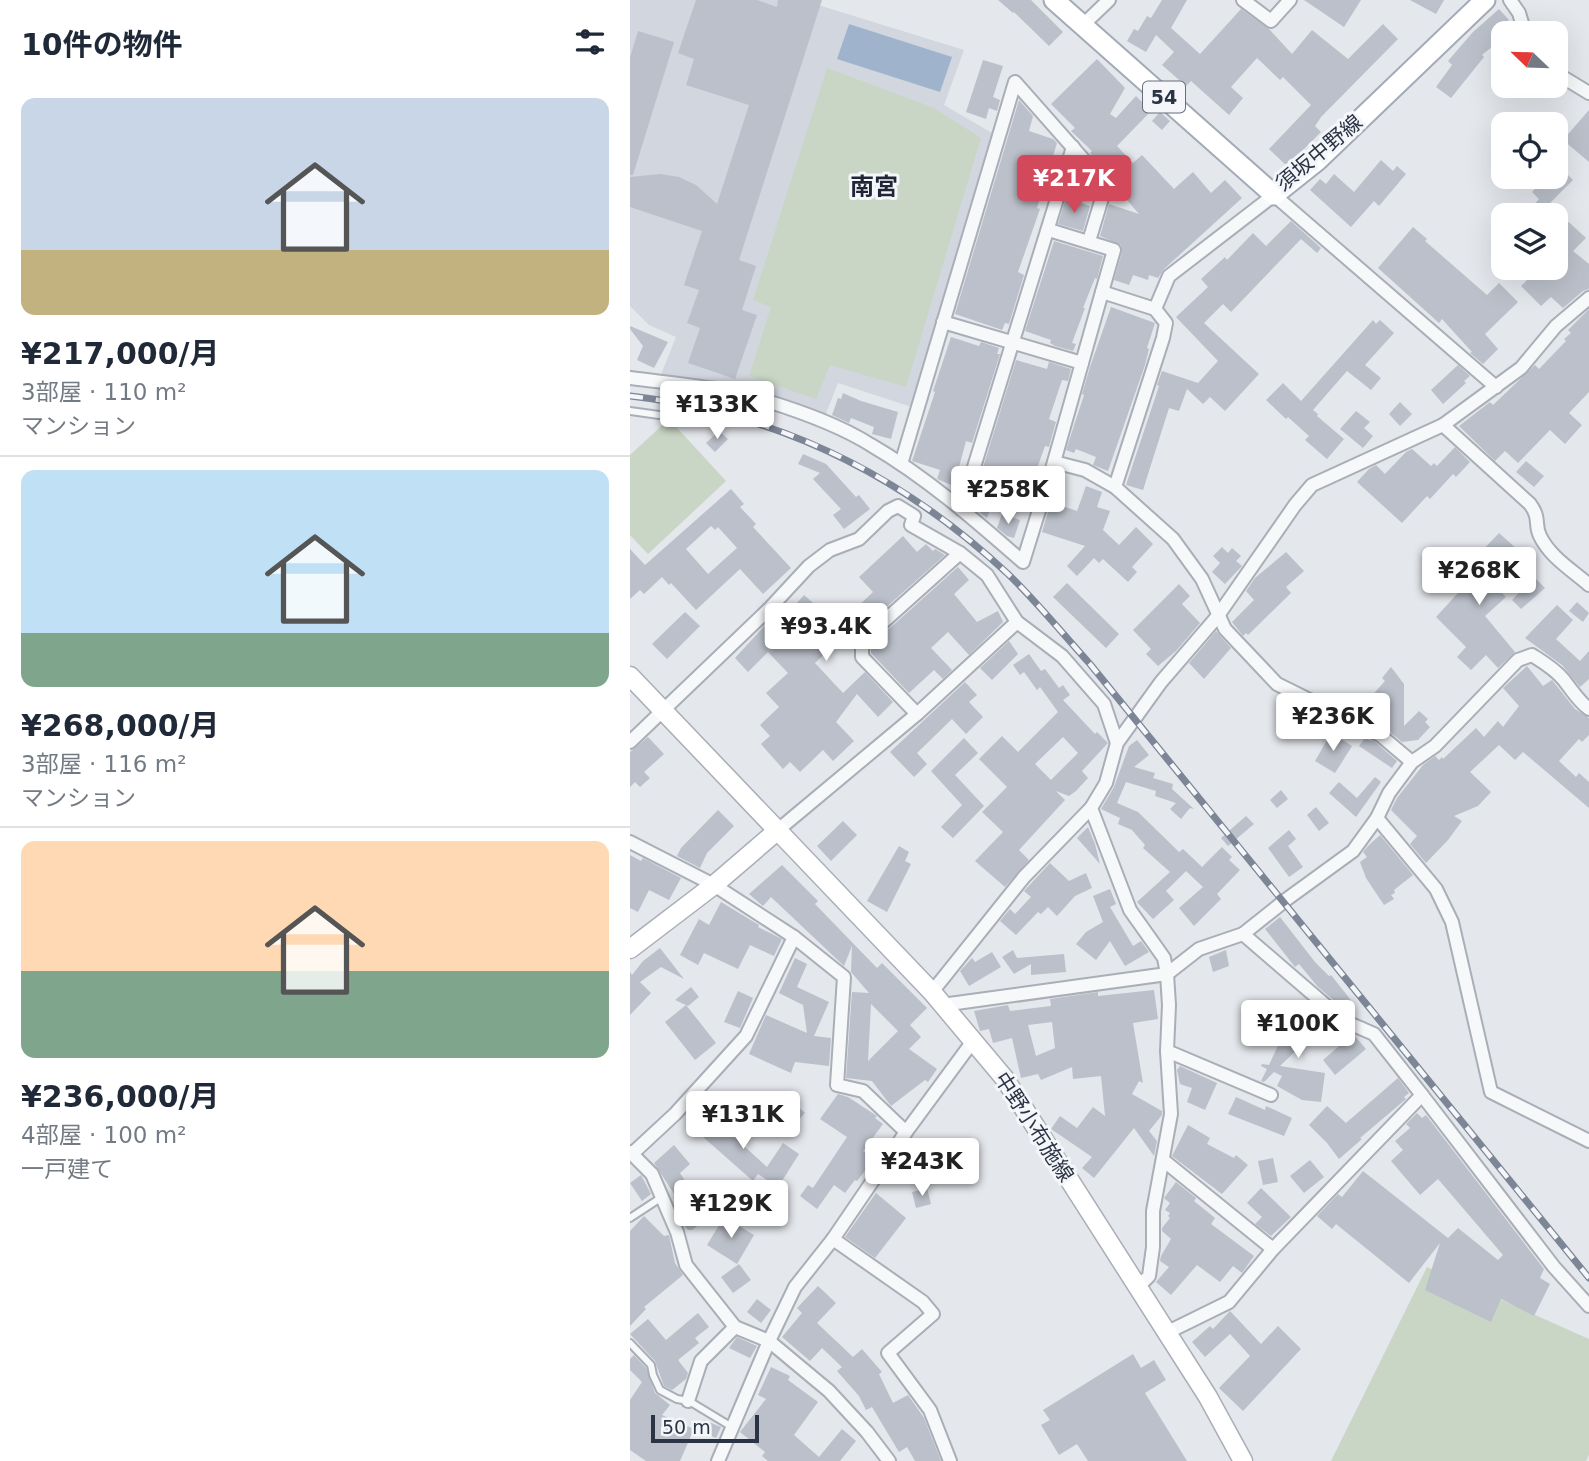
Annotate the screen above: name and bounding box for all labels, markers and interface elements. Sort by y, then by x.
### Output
north arrow [1491,21,1568,98]
map controls [1491,21,1568,280]
icon: filters [571,23,609,61]
text: 10件の物件 [21,27,183,62]
road number: 54 [1143,82,1185,113]
street label: 須坂中野線 [1271,110,1367,196]
button: locate [1491,112,1568,189]
icon: home [252,144,378,270]
pin: ¥217K [1025,156,1123,215]
text: ¥217K [1033,165,1115,191]
district label: 南宮 [850,173,898,201]
button: layers [1491,203,1568,280]
text: ¥217,000/月 [21,336,219,371]
text: 3部屋 · 110 m² [21,379,186,405]
pin: ¥133K [668,382,766,441]
text: ¥133K [676,391,758,417]
text: マンション [21,413,136,439]
pin: ¥258K [959,466,1057,526]
text: ¥258K [967,476,1049,502]
icon: home [252,516,378,642]
pin: ¥268K [1430,548,1528,607]
text: ¥268K [1438,557,1520,583]
pin: ¥93.4K [769,604,883,663]
text: ¥93.4K [781,613,871,639]
pin: ¥236K [1284,694,1382,753]
text: ¥236K [1292,703,1374,729]
text: ¥268,000/月 [21,708,219,743]
text: 3部屋 · 116 m² [21,751,186,777]
text: マンション [21,785,136,811]
icon: home [252,887,378,1013]
pin: ¥100K [1249,1000,1347,1060]
text: ¥100K [1257,1010,1339,1036]
street label: 中野小布施線 [990,1068,1078,1186]
text: ¥236,000/月 [21,1079,219,1114]
pin: ¥131K [694,1092,792,1151]
text: ¥131K [702,1101,784,1127]
text: 4部屋 · 100 m² [21,1122,186,1148]
pin: ¥243K [873,1138,971,1198]
text: ¥243K [881,1148,963,1174]
text: 一戸建て [21,1156,113,1182]
pin: ¥129K [682,1180,780,1240]
text: ¥129K [690,1190,772,1216]
scale bar [651,1412,760,1444]
text: 50 m [662,1416,711,1438]

